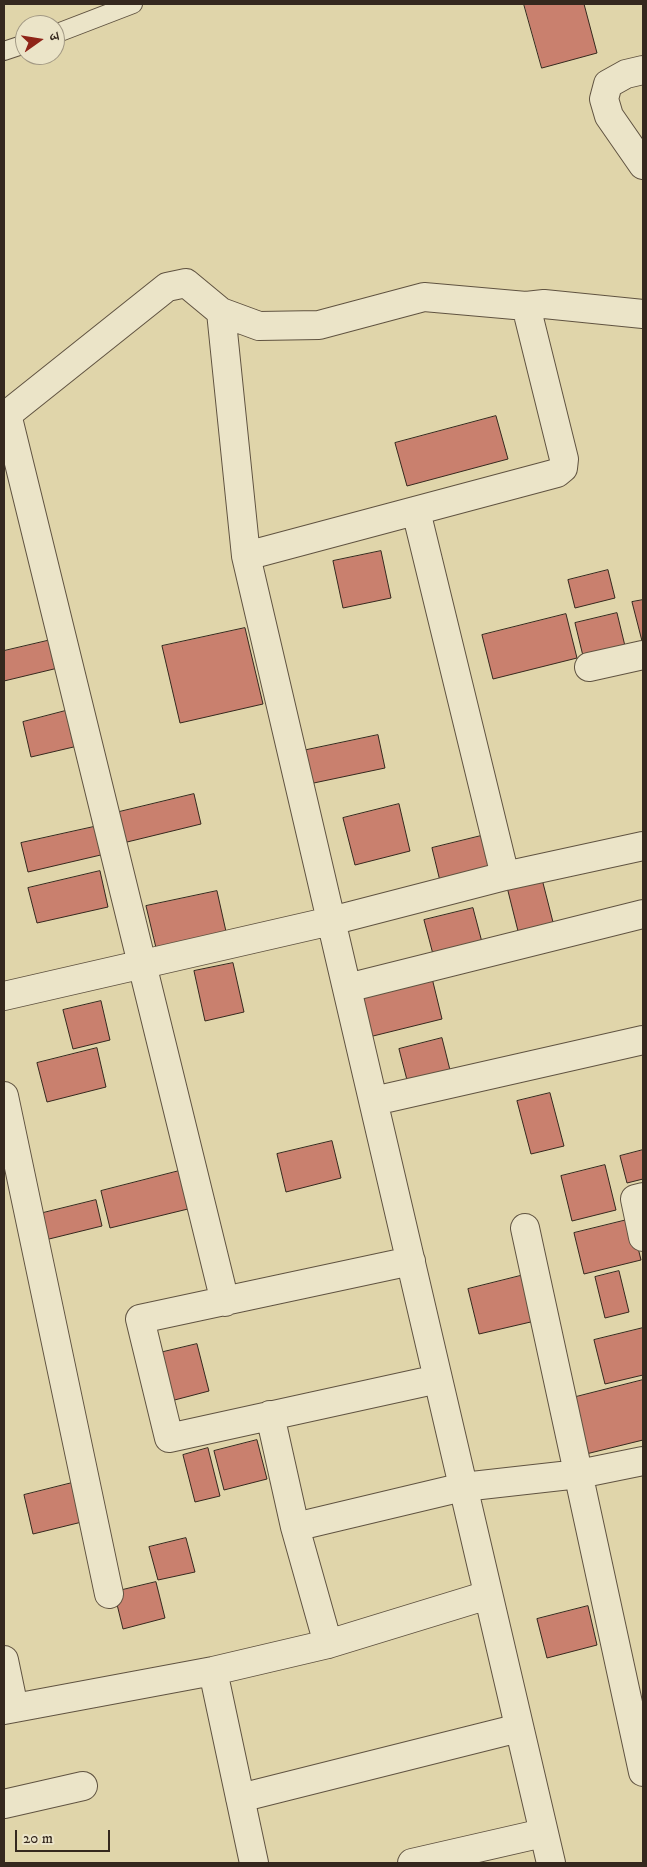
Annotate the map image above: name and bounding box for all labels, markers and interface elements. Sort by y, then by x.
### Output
north arrow [15,15,65,65]
text: उ [44,31,63,42]
scale bar [18,1820,112,1852]
text: 20 m [23,1829,53,1848]

